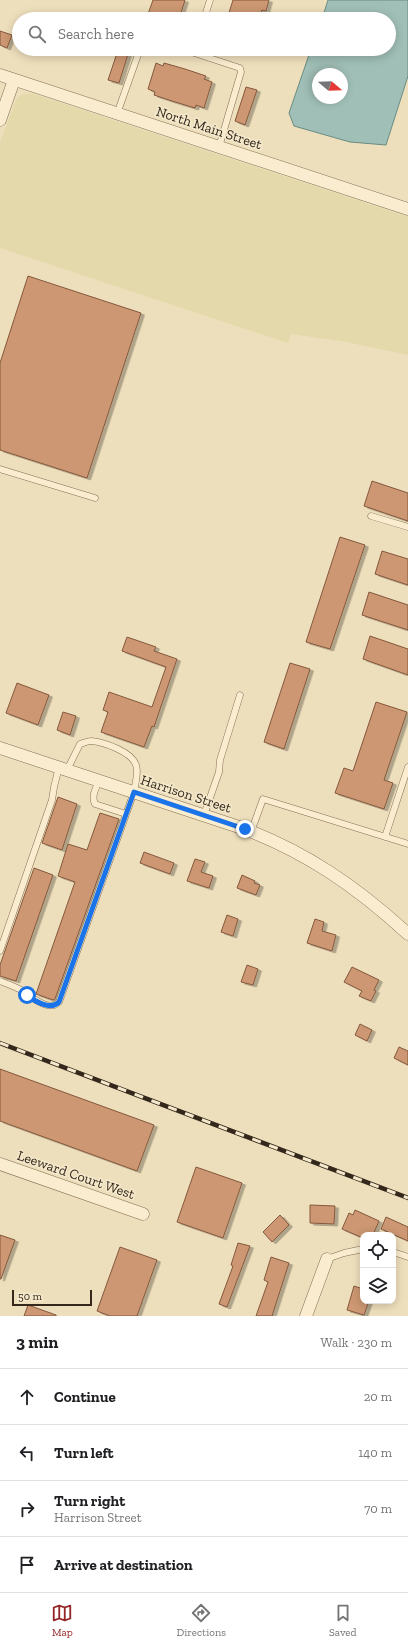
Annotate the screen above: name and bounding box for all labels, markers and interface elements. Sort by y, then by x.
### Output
search box [12,12,396,56]
icon: search [26,23,48,45]
text: Search here [58,25,134,43]
north arrow [312,68,348,104]
street label: North Main Street [154,103,265,153]
street label: Harrison Street [139,771,234,817]
route end [236,820,254,838]
route start [18,986,36,1004]
street label: Leeward Court West [15,1147,138,1203]
map controls [360,1232,396,1304]
button: locate [360,1232,396,1268]
button: layers [360,1268,396,1304]
scale bar [12,1288,92,1307]
text: 50 m [18,1290,42,1303]
text: 3 min [16,1332,58,1352]
text: Walk · 230 m [320,1335,392,1350]
icon: ahead [16,1386,38,1408]
text: Continue [54,1388,116,1406]
text: 20 m [364,1389,392,1404]
icon: left [16,1442,38,1464]
text: Turn left [54,1444,114,1462]
text: 140 m [358,1445,392,1460]
text: Turn right [54,1492,125,1510]
icon: right [16,1498,38,1520]
text: 70 m [364,1501,392,1516]
text: Harrison Street [54,1510,142,1525]
icon: arrive [16,1554,38,1576]
text: Arrive at destination [54,1556,193,1574]
tab: Map [51,1602,73,1639]
tab: Directions [176,1602,226,1639]
tab: Saved [329,1602,357,1639]

